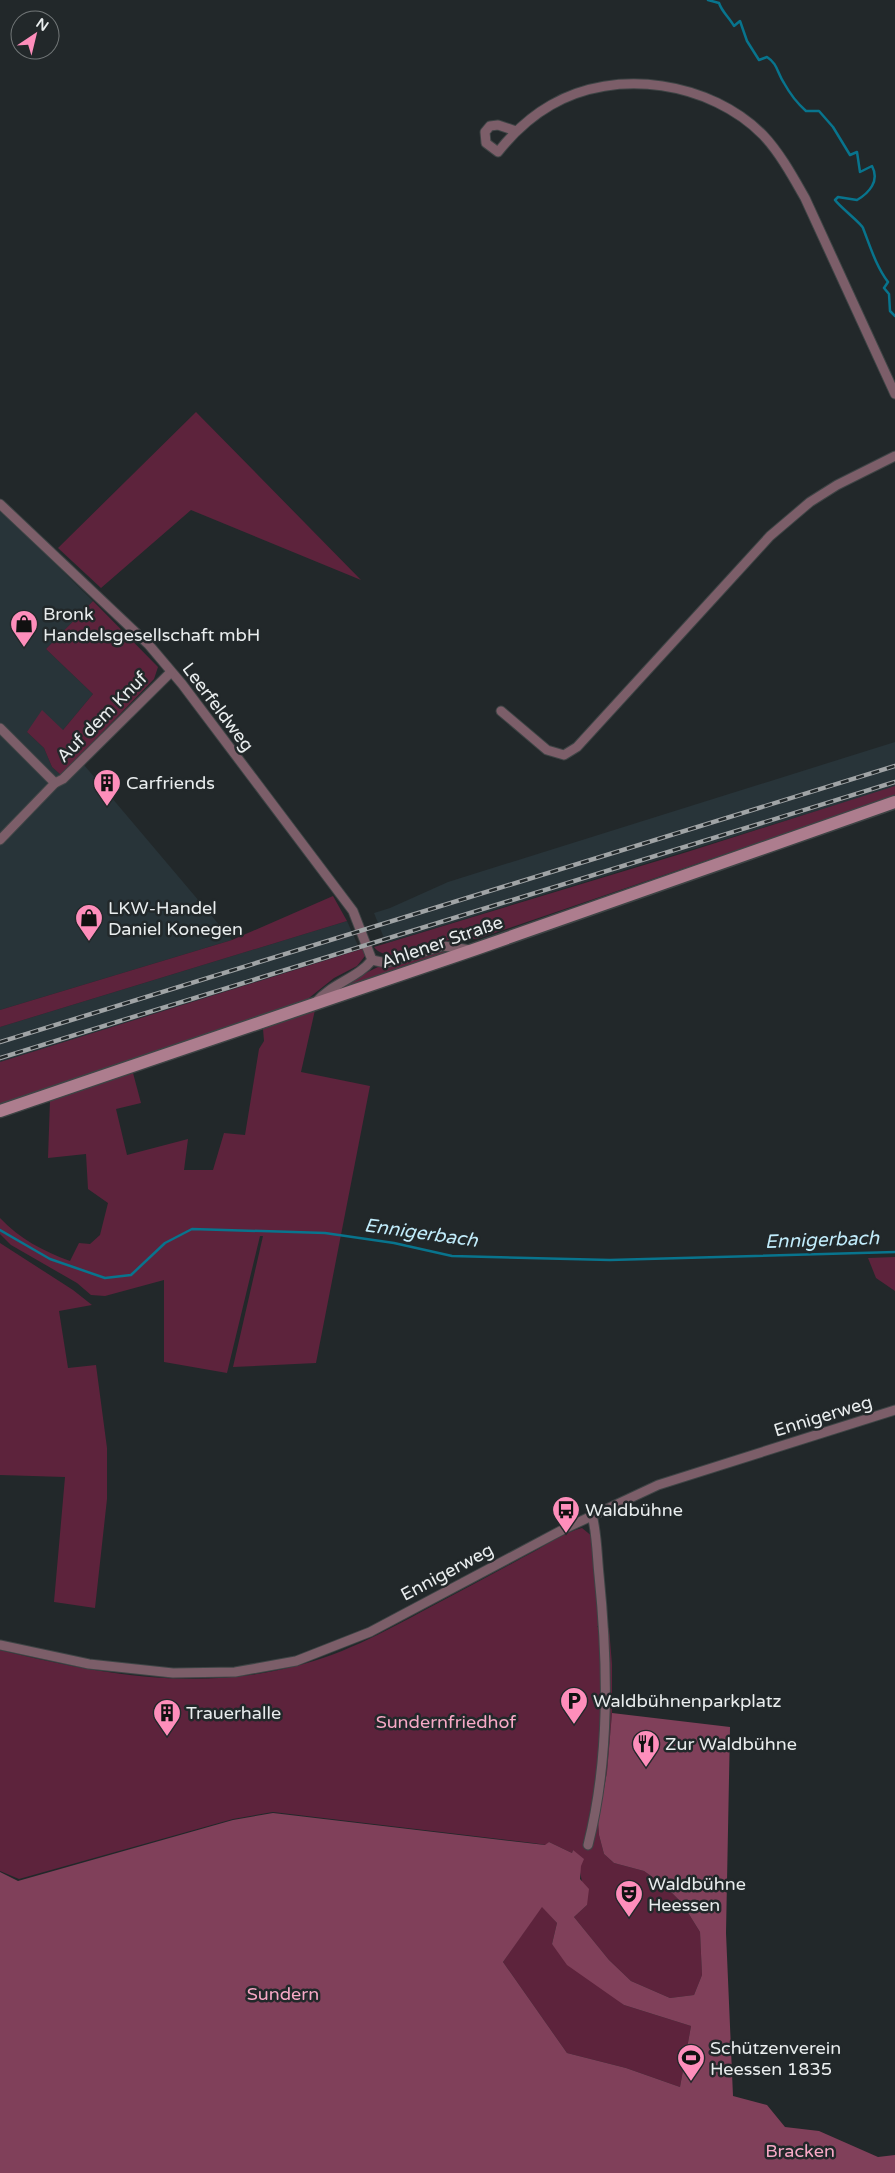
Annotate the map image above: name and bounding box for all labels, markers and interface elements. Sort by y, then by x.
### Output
north arrow [10,10,60,60]
text: N [33,15,52,35]
place label: Bronk Handelsgesellschaft mbH [43,603,260,646]
shop icon: Bronk Handelsgesellschaft mbH [9,609,39,648]
street label: Leerfeldweg [177,658,259,756]
street label: Auf dem Knuf [52,667,152,767]
building icon: Carfriends [92,768,122,807]
place label: Carfriends [126,772,215,794]
place label: LKW-Handel Daniel Konegen [108,897,243,940]
shop icon: LKW-Handel Daniel Konegen [74,903,104,942]
street label: Ahlener Straße [378,911,506,973]
water label: Ennigerbach [363,1214,480,1252]
water label: Ennigerbach [765,1227,880,1253]
street label: Ennigerweg [771,1391,875,1441]
bus stop icon: Waldbühne [551,1495,581,1534]
place label: Waldbühne [585,1499,683,1521]
street label: Ennigerweg [397,1538,497,1606]
parking icon: Waldbühnenparkplatz [559,1686,589,1725]
place label: Waldbühnenparkplatz [593,1690,782,1712]
building icon: Trauerhalle [152,1698,182,1737]
place label: Trauerhalle [186,1702,281,1724]
park label: Sundernfriedhof [376,1711,516,1733]
restaurant icon: Zur Waldbühne [631,1729,661,1768]
place label: Zur Waldbühne [665,1733,797,1755]
place label: Waldbühne Heessen [648,1873,746,1916]
theatre icon: Waldbühne Heessen [614,1879,644,1918]
park label: Sundern [247,1983,319,2005]
place label: Schützenverein Heessen 1835 [710,2037,841,2080]
sports icon: Schützenverein Heessen 1835 [676,2043,706,2082]
park label: Bracken [765,2140,835,2162]

